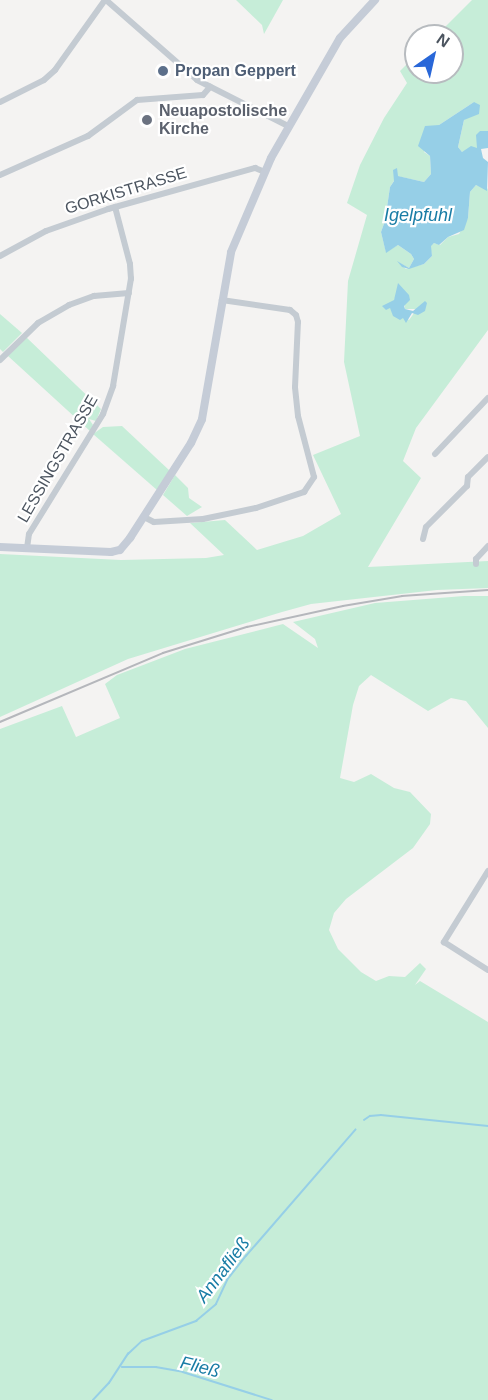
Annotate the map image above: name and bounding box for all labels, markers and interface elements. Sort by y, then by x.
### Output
north arrow [404,24,464,84]
text: N [434,30,453,51]
place label: Propan Geppert [175,61,296,81]
marker: Propan Geppert [156,64,170,78]
place label: Neuapostolische Kirche [159,101,287,139]
marker: Neuapostolische Kirche [140,113,154,127]
street label: GORKISTRASSE [63,163,189,219]
water label: Igelpfuhl [384,204,452,226]
street label: LESSINGSTRASSE [14,392,102,526]
water label: Annafließ [191,1233,255,1307]
water label: Fließ [178,1352,222,1382]

